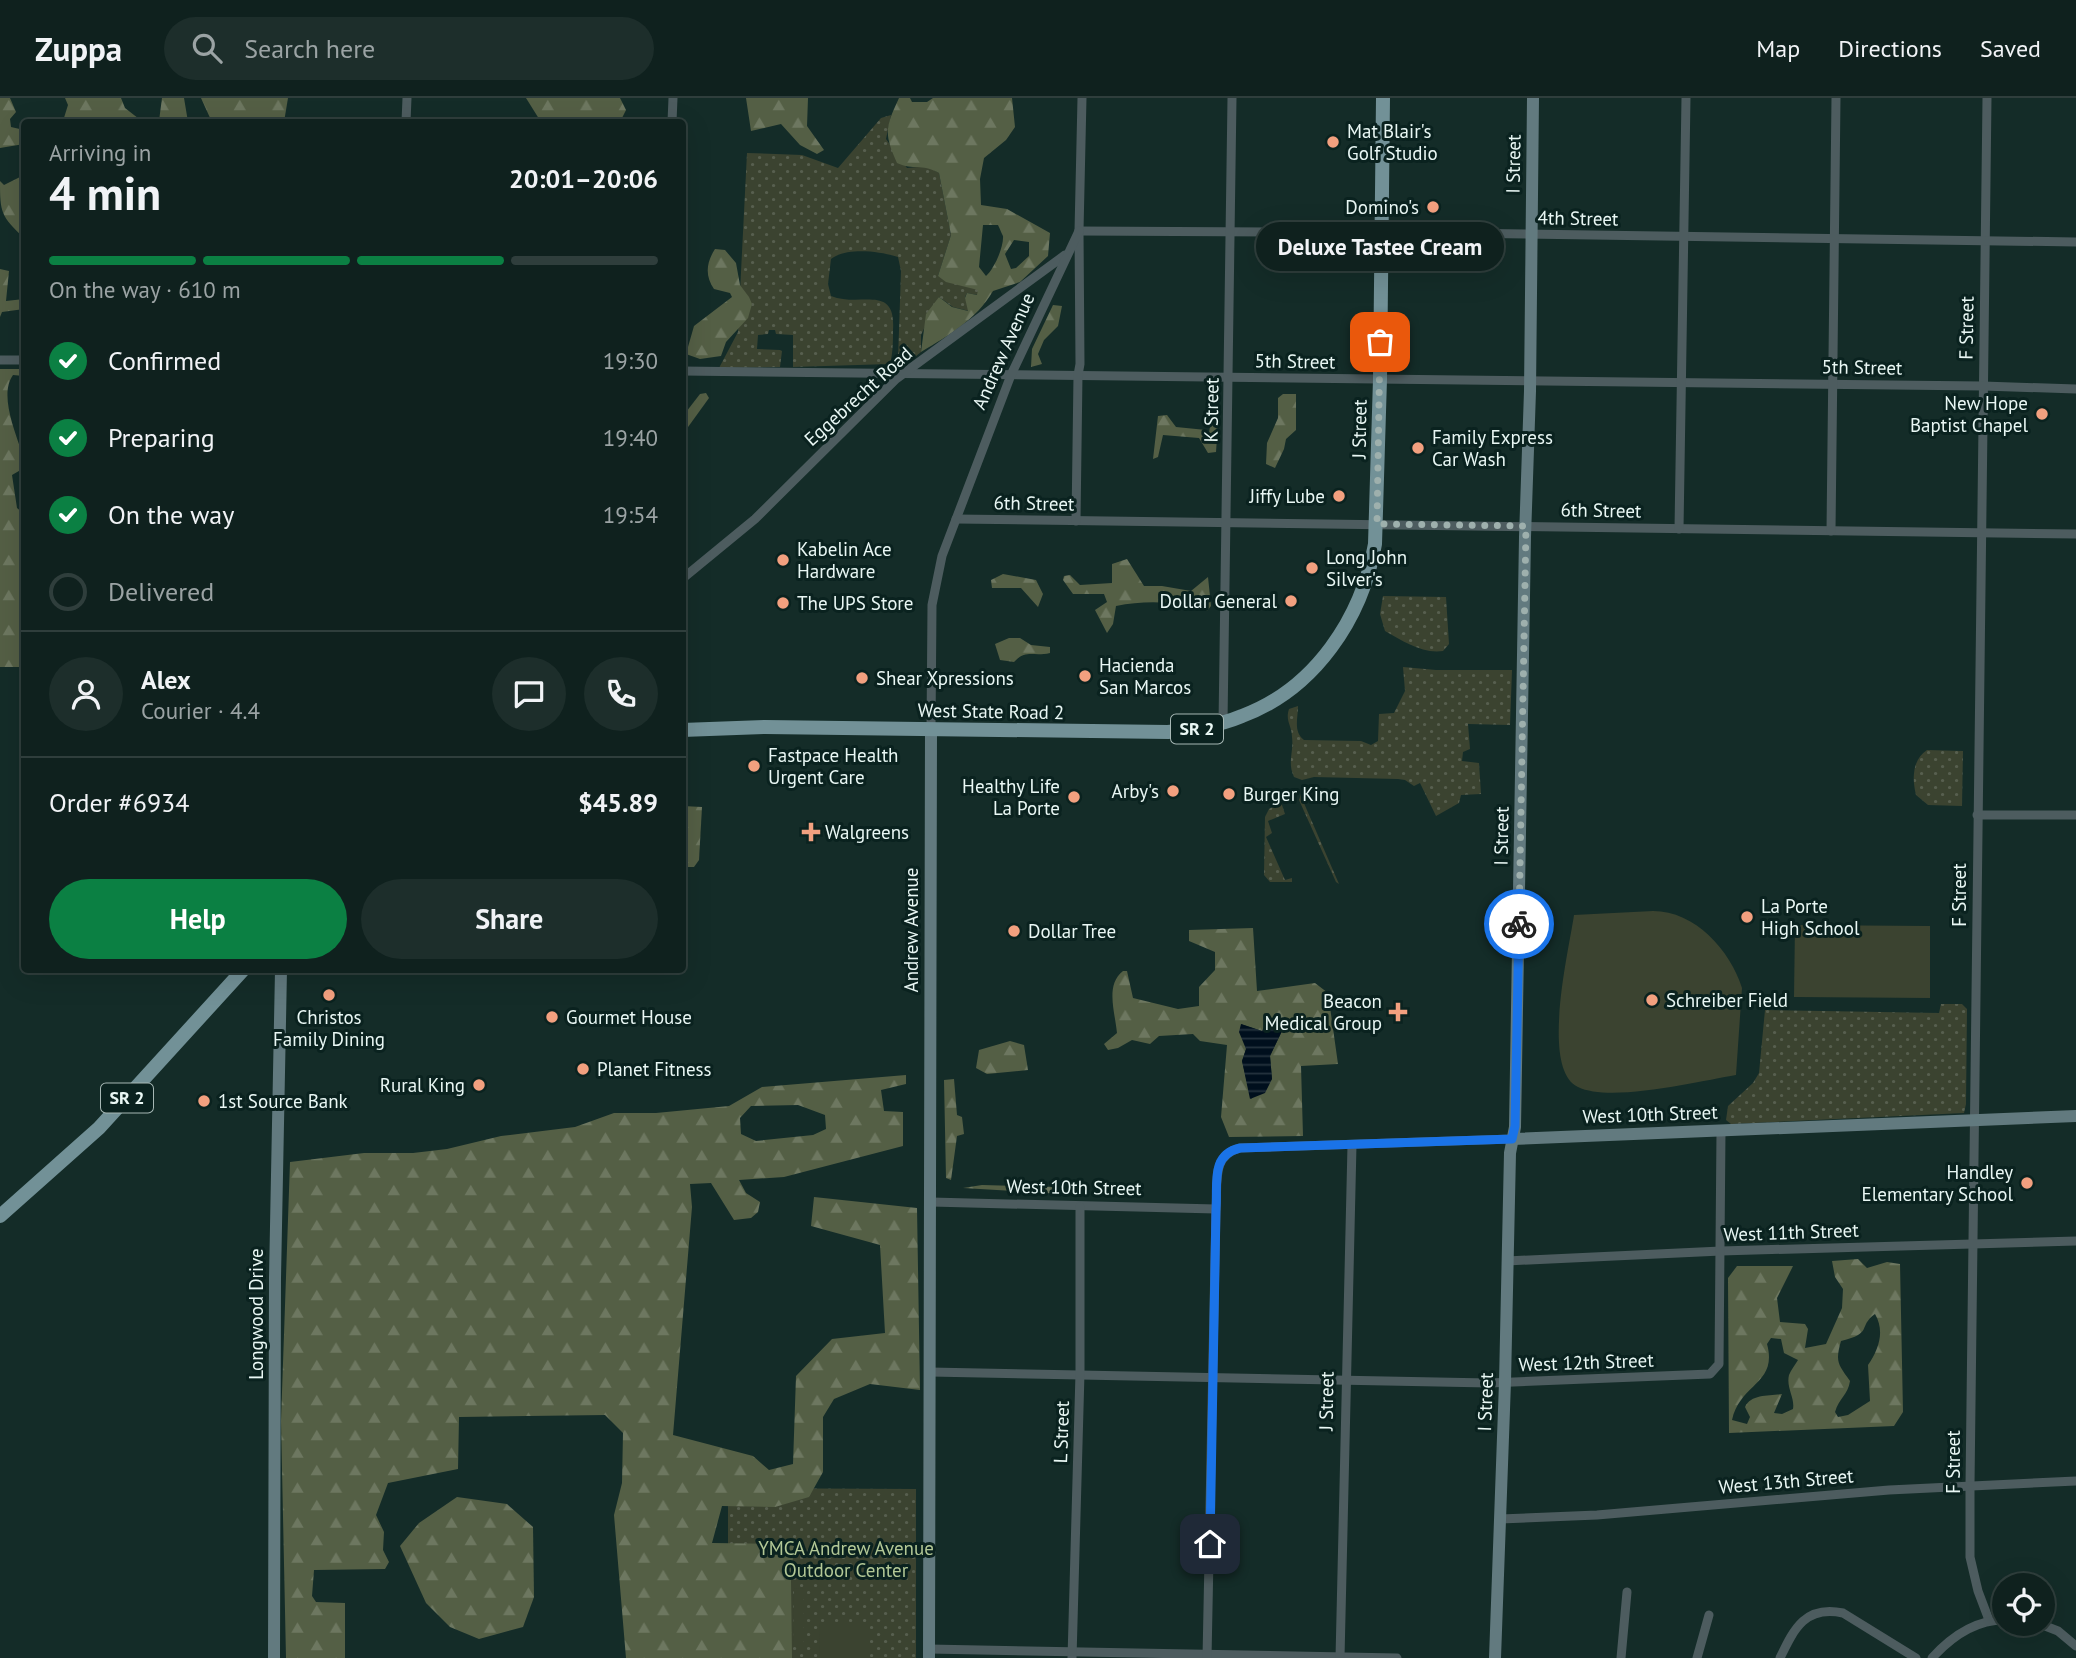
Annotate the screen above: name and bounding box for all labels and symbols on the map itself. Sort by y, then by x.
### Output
place label: Mat Blair's Golf Studio [1347,119,1438,165]
marker: Mat Blair's Golf Studio [1325,134,1341,150]
street label: I Street [1500,134,1526,194]
place label: Domino's [1345,195,1419,219]
marker: Domino's [1425,199,1441,215]
street label: 4th Street [1537,205,1619,231]
callout: Deluxe Tastee Cream [1256,223,1504,272]
street label: Andrew Avenue [967,289,1039,413]
street label: F Street [1953,296,1979,360]
pin [1350,312,1410,372]
street label: Eggebrecht Road [799,341,917,451]
street label: 5th Street [1254,348,1336,374]
street label: 5th Street [1821,354,1903,380]
street label: K Street [1198,377,1224,443]
place label: New Hope Baptist Chapel [1910,391,2028,437]
street label: J Street [1346,399,1372,460]
marker: New Hope Baptist Chapel [2034,406,2050,422]
place label: Family Express Car Wash [1432,425,1553,471]
marker: Family Express Car Wash [1410,440,1426,456]
place label: Jiffy Lube [1248,484,1325,508]
marker: Jiffy Lube [1331,488,1347,504]
street label: 6th Street [993,490,1075,516]
street label: 6th Street [1560,497,1642,523]
place label: Kabelin Ace Hardware [797,537,892,583]
place label: Long John Silver's [1326,545,1407,591]
marker: Kabelin Ace Hardware [775,552,791,568]
marker: Long John Silver's [1304,560,1320,576]
place label: Dollar General [1160,589,1277,613]
place label: The UPS Store [797,591,913,615]
marker: Dollar General [1283,593,1299,609]
marker: The UPS Store [775,595,791,611]
place label: Hacienda San Marcos [1099,653,1191,699]
place label: Shear Xpressions [876,666,1014,690]
marker: Hacienda San Marcos [1077,668,1093,684]
marker: Shear Xpressions [854,670,870,686]
street label: West State Road 2 [917,698,1065,724]
road number: SR 2 [1171,714,1223,744]
place label: Fastpace Health Urgent Care [768,743,898,789]
marker: Fastpace Health Urgent Care [746,758,762,774]
place label: Healthy Life La Porte [962,774,1060,820]
place label: Arby's [1112,779,1159,803]
place label: Burger King [1243,782,1339,806]
marker: Arby's [1165,783,1181,799]
marker: Burger King [1221,786,1237,802]
marker: Healthy Life La Porte [1066,789,1082,805]
street label: I Street [1488,806,1514,866]
place label: Walgreens [825,820,909,844]
marker: Walgreens [803,824,819,840]
street label: F Street [1947,863,1971,927]
street label: Andrew Avenue [899,868,923,992]
courier [1484,889,1554,959]
place label: La Porte High School [1761,894,1860,940]
marker: La Porte High School [1739,909,1755,925]
place label: Dollar Tree [1028,919,1116,943]
marker: Dollar Tree [1006,923,1022,939]
marker: Christos Family Dining [321,987,337,1003]
place label: Schreiber Field [1666,988,1788,1012]
place label: Beacon Medical Group [1265,989,1382,1035]
marker: Schreiber Field [1644,992,1660,1008]
marker: Beacon Medical Group [1388,1002,1408,1022]
place label: Christos Family Dining [273,1005,385,1051]
place label: Gourmet House [566,1005,692,1029]
marker: Gourmet House [544,1009,560,1025]
place label: Planet Fitness [597,1057,712,1081]
marker: Planet Fitness [575,1061,591,1077]
place label: Rural King [380,1073,465,1097]
marker: Rural King [471,1077,487,1093]
road number: SR 2 [101,1084,153,1113]
place label: 1st Source Bank [218,1089,348,1113]
marker: 1st Source Bank [196,1093,212,1109]
street label: West 10th Street [1582,1100,1719,1128]
place label: Handley Elementary School [1862,1160,2013,1206]
street label: West 10th Street [1006,1174,1142,1200]
marker: Handley Elementary School [2019,1175,2035,1191]
street label: West 11th Street [1723,1218,1860,1246]
street label: Longwood Drive [244,1248,268,1380]
street label: West 12th Street [1518,1348,1655,1376]
street label: J Street [1313,1371,1339,1432]
street label: I Street [1472,1371,1498,1432]
street label: L Street [1048,1400,1074,1464]
street label: F Street [1941,1430,1965,1494]
street label: West 13th Street [1718,1463,1855,1499]
pin [1180,1514,1240,1574]
park label: YMCA Andrew Avenue Outdoor Center [758,1536,934,1582]

